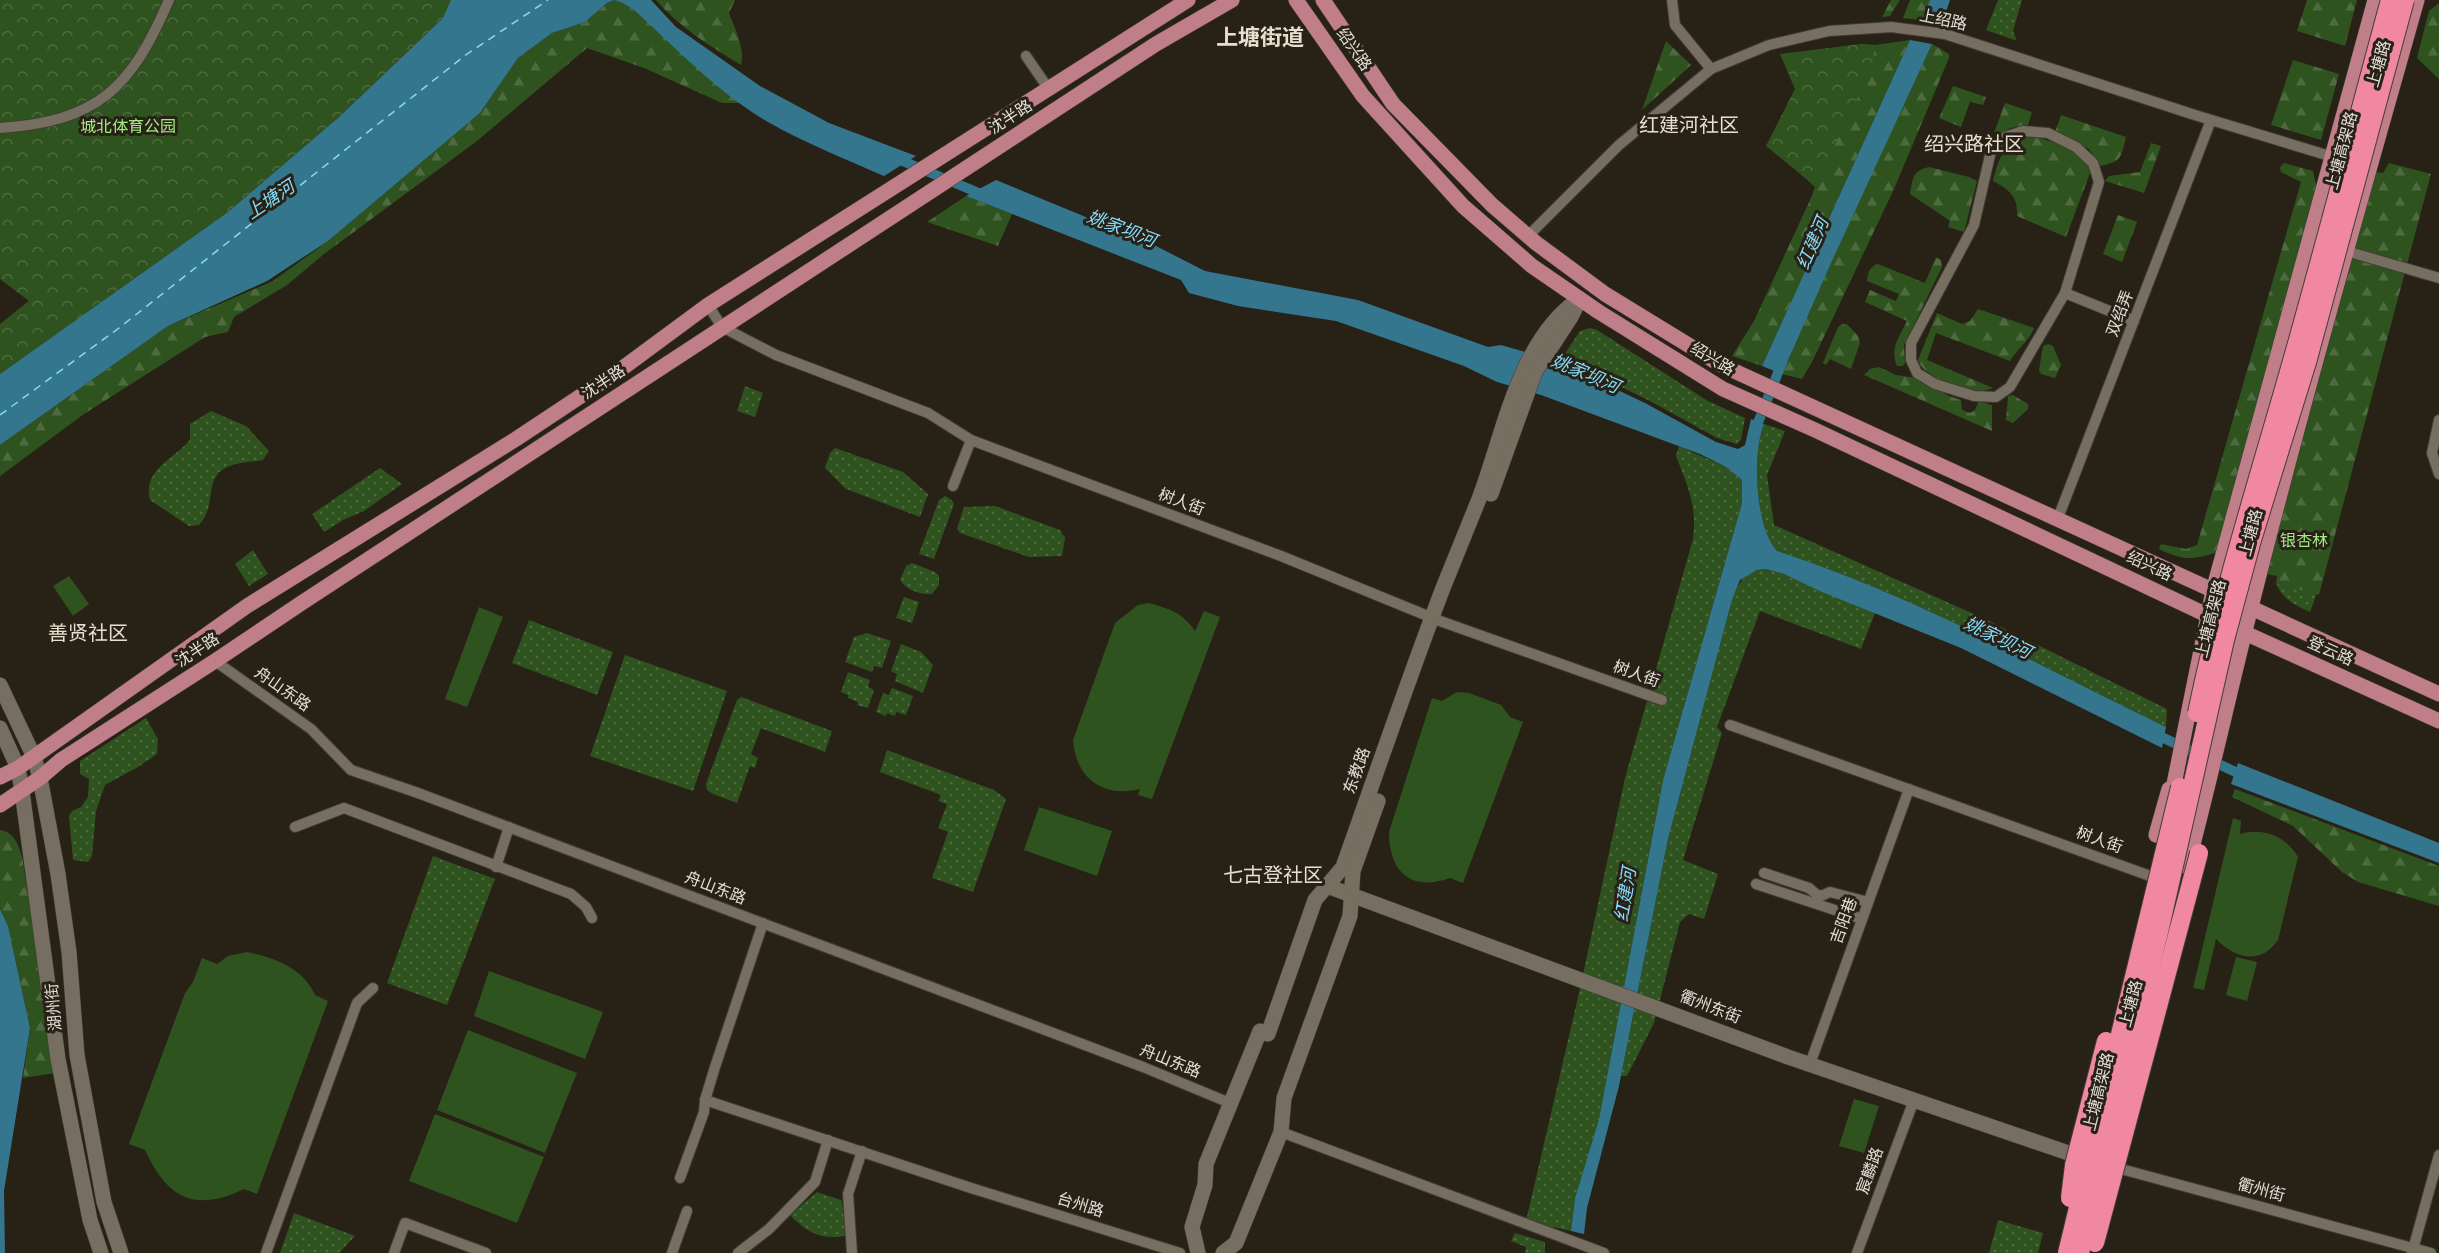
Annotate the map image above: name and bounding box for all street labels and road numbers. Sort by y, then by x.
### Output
street label: 上绍路 [1917,6,1969,36]
street label: 绍兴路 [1331,25,1375,75]
street label: 上塘路 [2364,38,2396,90]
street label: 沈半路 [985,97,1037,139]
street label: 上塘高架路 [2323,110,2363,192]
street label: 双绍弄 [2103,288,2139,340]
street label: 绍兴路 [1686,339,1738,381]
street label: 沈半路 [578,362,630,404]
street label: 树人街 [1155,485,1207,521]
street label: 上塘路 [2236,507,2268,559]
street label: 绍兴路 [2123,548,2175,586]
street label: 上塘高架路 [2193,578,2231,660]
street label: 沈半路 [172,630,224,672]
street label: 登云路 [2304,633,2356,671]
street label: 树人街 [1610,657,1662,693]
street label: 舟山东路 [250,663,314,717]
street label: 东教路 [1340,745,1376,797]
street label: 树人街 [2073,823,2125,859]
street label: 舟山东路 [682,868,748,910]
street label: 吉阳巷 [1827,895,1863,947]
street label: 上塘路 [2116,978,2148,1030]
street label: 湖州街 [43,982,67,1032]
street label: 衢州东街 [1677,987,1743,1029]
street label: 舟山东路 [1137,1041,1203,1083]
street label: 上塘高架路 [2081,1051,2119,1133]
street label: 宸麟路 [1853,1145,1889,1197]
street label: 衢州街 [2235,1175,2287,1207]
street label: 台州路 [1054,1189,1106,1223]

